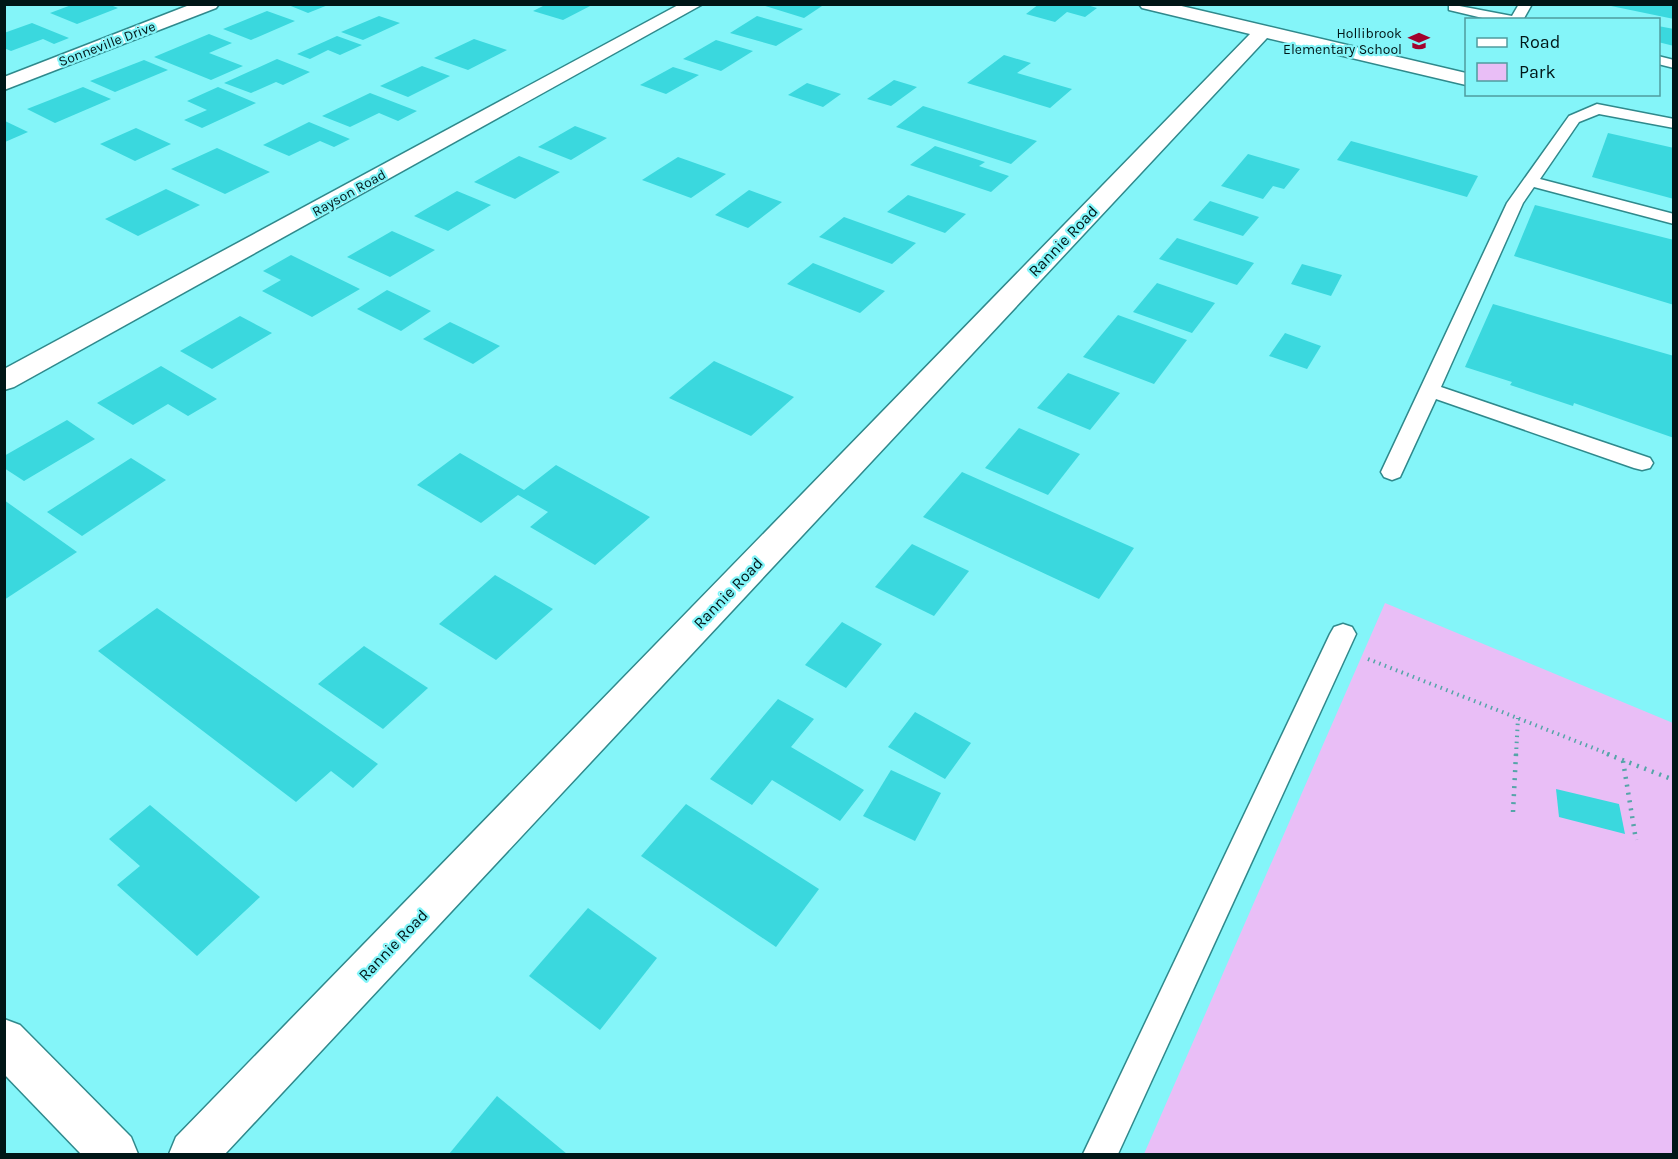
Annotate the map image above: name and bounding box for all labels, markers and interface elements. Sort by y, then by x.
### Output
street label: Sonneville Drive [56,18,158,70]
legend [1465,18,1660,96]
place label: Hollibrook Elementary School [1283,25,1402,58]
school or university icon: Hollibrook Elementary School [1407,29,1431,53]
text: Road [1519,31,1560,53]
text: Park [1519,61,1556,83]
street label: Rayson Road [309,166,389,220]
street label: Rannie Road [1024,201,1102,281]
street label: Rannie Road [689,553,767,633]
street label: Rannie Road [354,905,432,985]

